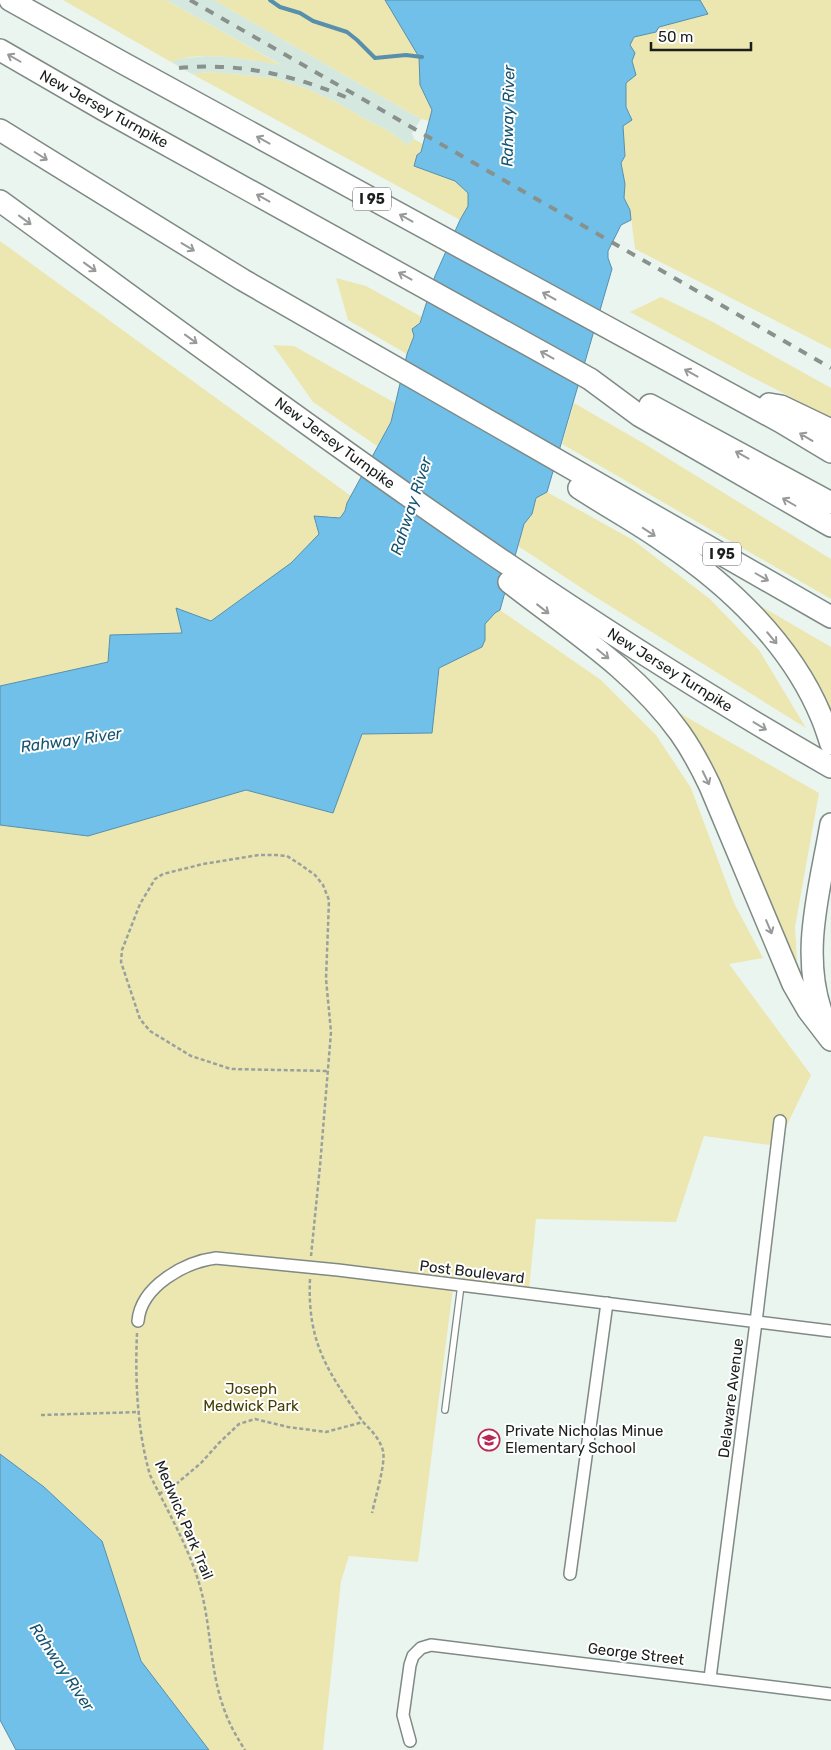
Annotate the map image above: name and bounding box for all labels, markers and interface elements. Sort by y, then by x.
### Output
scale bar [651,20,751,52]
text: 50 m [658,28,693,46]
one-way arrow [8,53,22,63]
water label: Rahway River [498,64,518,167]
street label: New Jersey Turnpike [37,66,171,152]
one-way arrow [256,135,271,145]
one-way arrow [34,152,48,162]
road number: I 95 [353,188,391,210]
one-way arrow [256,192,271,202]
one-way arrow [399,213,414,222]
one-way arrow [18,215,32,225]
one-way arrow [181,242,195,252]
one-way arrow [83,262,97,272]
one-way arrow [398,271,413,281]
one-way arrow [542,290,556,300]
one-way arrow [184,334,198,344]
one-way arrow [540,350,555,360]
one-way arrow [685,368,699,378]
street label: New Jersey Turnpike [271,393,399,493]
one-way arrow [799,431,813,441]
one-way arrow [735,450,750,459]
water label: Rahway River [386,454,436,557]
one-way arrow [782,496,796,506]
one-way arrow [642,527,656,537]
road number: I 95 [703,542,741,566]
one-way arrow [754,572,769,582]
one-way arrow [536,603,549,614]
street label: New Jersey Turnpike [604,624,736,716]
one-way arrow [766,631,777,644]
one-way arrow [596,648,609,659]
one-way arrow [752,721,766,731]
water label: Rahway River [19,723,124,757]
one-way arrow [701,770,711,785]
one-way arrow [765,919,775,934]
street label: Post Boulevard [419,1257,525,1287]
street label: Delaware Avenue [715,1337,747,1459]
park label: Joseph Medwick Park [203,1380,299,1415]
place label: Private Nicholas Minue Elementary School [505,1422,664,1457]
school or university icon: Private Nicholas Minue Elementary School [477,1428,501,1452]
street label: Medwick Park Trail [151,1458,217,1582]
water label: Rahway River [26,1619,99,1715]
street label: George Street [587,1639,685,1669]

